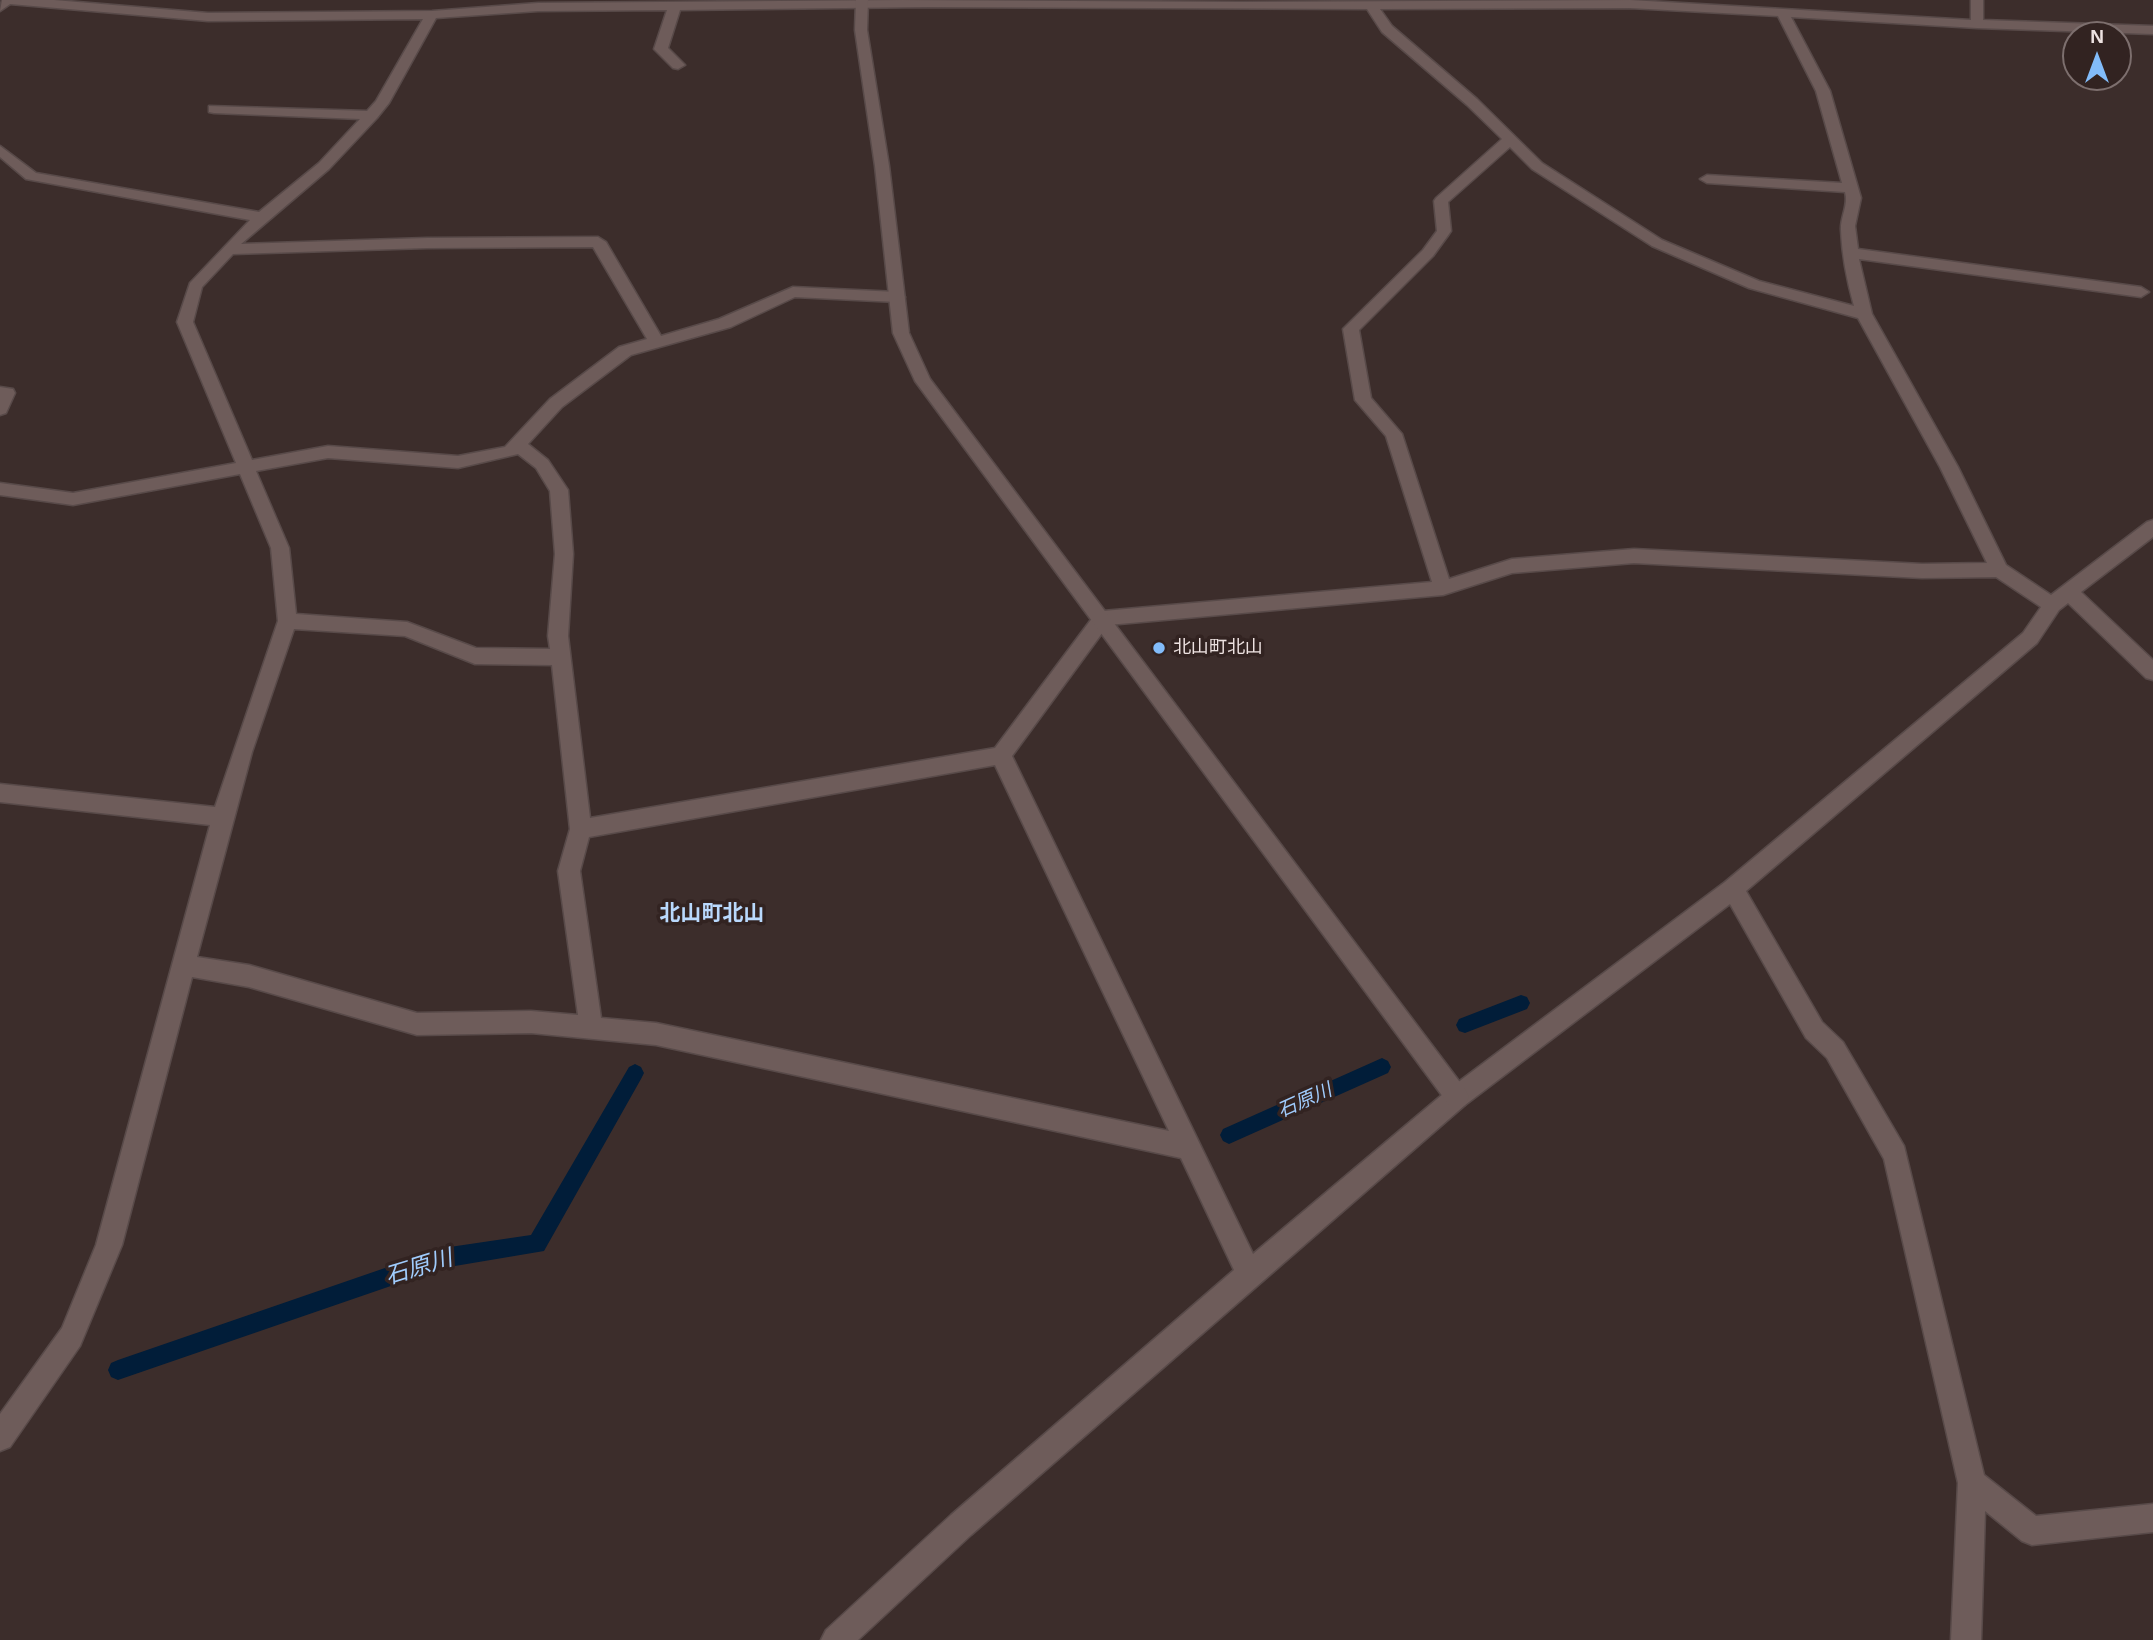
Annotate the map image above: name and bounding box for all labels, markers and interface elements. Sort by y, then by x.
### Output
north arrow [2062,21,2132,91]
text: N [2090,26,2104,47]
place label: 北山町北山 [1173,637,1263,659]
marker: 北山町北山 [1151,640,1167,656]
district label: 北山町北山 [660,901,764,927]
water label: 石原川 [1274,1079,1336,1123]
water label: 石原川 [382,1245,456,1291]

